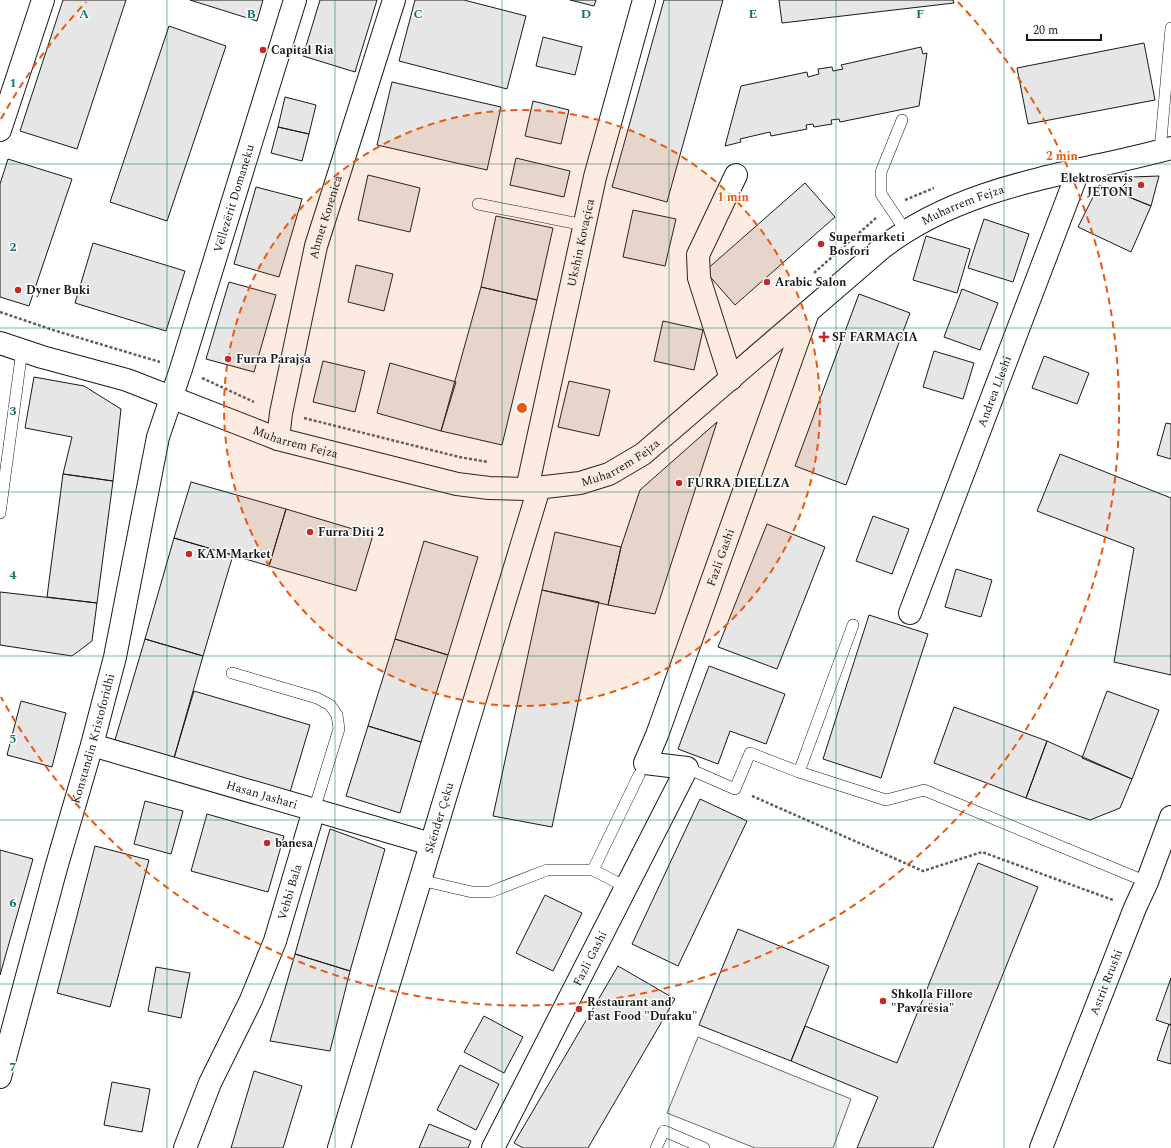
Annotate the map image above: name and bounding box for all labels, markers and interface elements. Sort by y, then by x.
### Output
text: A [79,4,89,24]
text: B [246,4,256,24]
text: C [413,4,423,24]
text: D [581,4,591,24]
text: E [749,4,758,24]
text: F [916,4,924,24]
scale bar [1027,16,1101,42]
text: 20 m [1033,21,1058,40]
place label: Capital Ria [271,41,334,60]
marker: Capital Ria [258,45,268,55]
text: 1 [9,73,17,93]
street label: Vëllezërit Domaneku [208,142,259,255]
text: 2 min [1046,147,1079,166]
place label: Elektroservis JETONI [1060,169,1133,202]
street label: Ahmet Korenica [304,173,347,261]
street label: Muharrem Fejza [918,180,1006,230]
marker: Elektroservis JETONI [1136,180,1146,190]
text: 1 min [717,188,750,207]
street label: Ukshin Kovaçica [562,197,600,289]
place label: Supermarketi Bosfori [829,228,905,261]
text: 2 [9,237,17,257]
marker: Supermarketi Bosfori [816,239,826,249]
place label: Arabic Salon [775,273,847,292]
marker: Arabic Salon [762,277,772,287]
place label: Dyner Buki [26,281,90,300]
marker: Dyner Buki [13,285,23,295]
place label: SF FARMACIA [832,328,918,347]
marker: SF FARMACIA [819,332,829,342]
place label: Furra Parajsa [236,350,312,369]
street label: Andrea Lleshi [972,353,1017,430]
marker: Furra Parajsa [223,354,233,364]
text: 3 [9,401,17,421]
centre of rings [515,401,529,415]
street label: Muharrem Fejza [250,421,340,463]
street label: Muharrem Fejza [578,434,664,492]
place label: FURRA DIELLZA [687,474,790,493]
marker: FURRA DIELLZA [674,478,684,488]
place label: Furra Diti 2 [318,523,384,542]
street label: Fazli Gashi [701,526,739,589]
marker: Furra Diti 2 [305,527,315,537]
place label: KAM Market [197,545,271,564]
marker: KAM Market [184,549,194,559]
text: 4 [9,565,17,585]
street label: Konstandin Kristoforidhi [66,671,120,806]
text: 5 [9,729,17,749]
street label: Hasan Jashari [224,775,300,814]
street label: Skënder Çeku [419,780,459,856]
place label: banesa [275,834,314,853]
marker: banesa [262,838,272,848]
street label: Vehbi Bala [272,862,307,922]
text: 6 [9,893,17,913]
street label: Fazli Gashi [568,927,612,989]
street label: Astrit Rrushi [1084,946,1128,1018]
place label: Shkolla Fillore "Pavarësia" [891,985,973,1018]
place label: Restaurant and Fast Food "Duraku" [587,993,697,1026]
marker: Shkolla Fillore "Pavarësia" [878,996,888,1006]
marker: Restaurant and Fast Food "Duraku" [574,1004,584,1014]
text: 7 [9,1057,17,1077]

